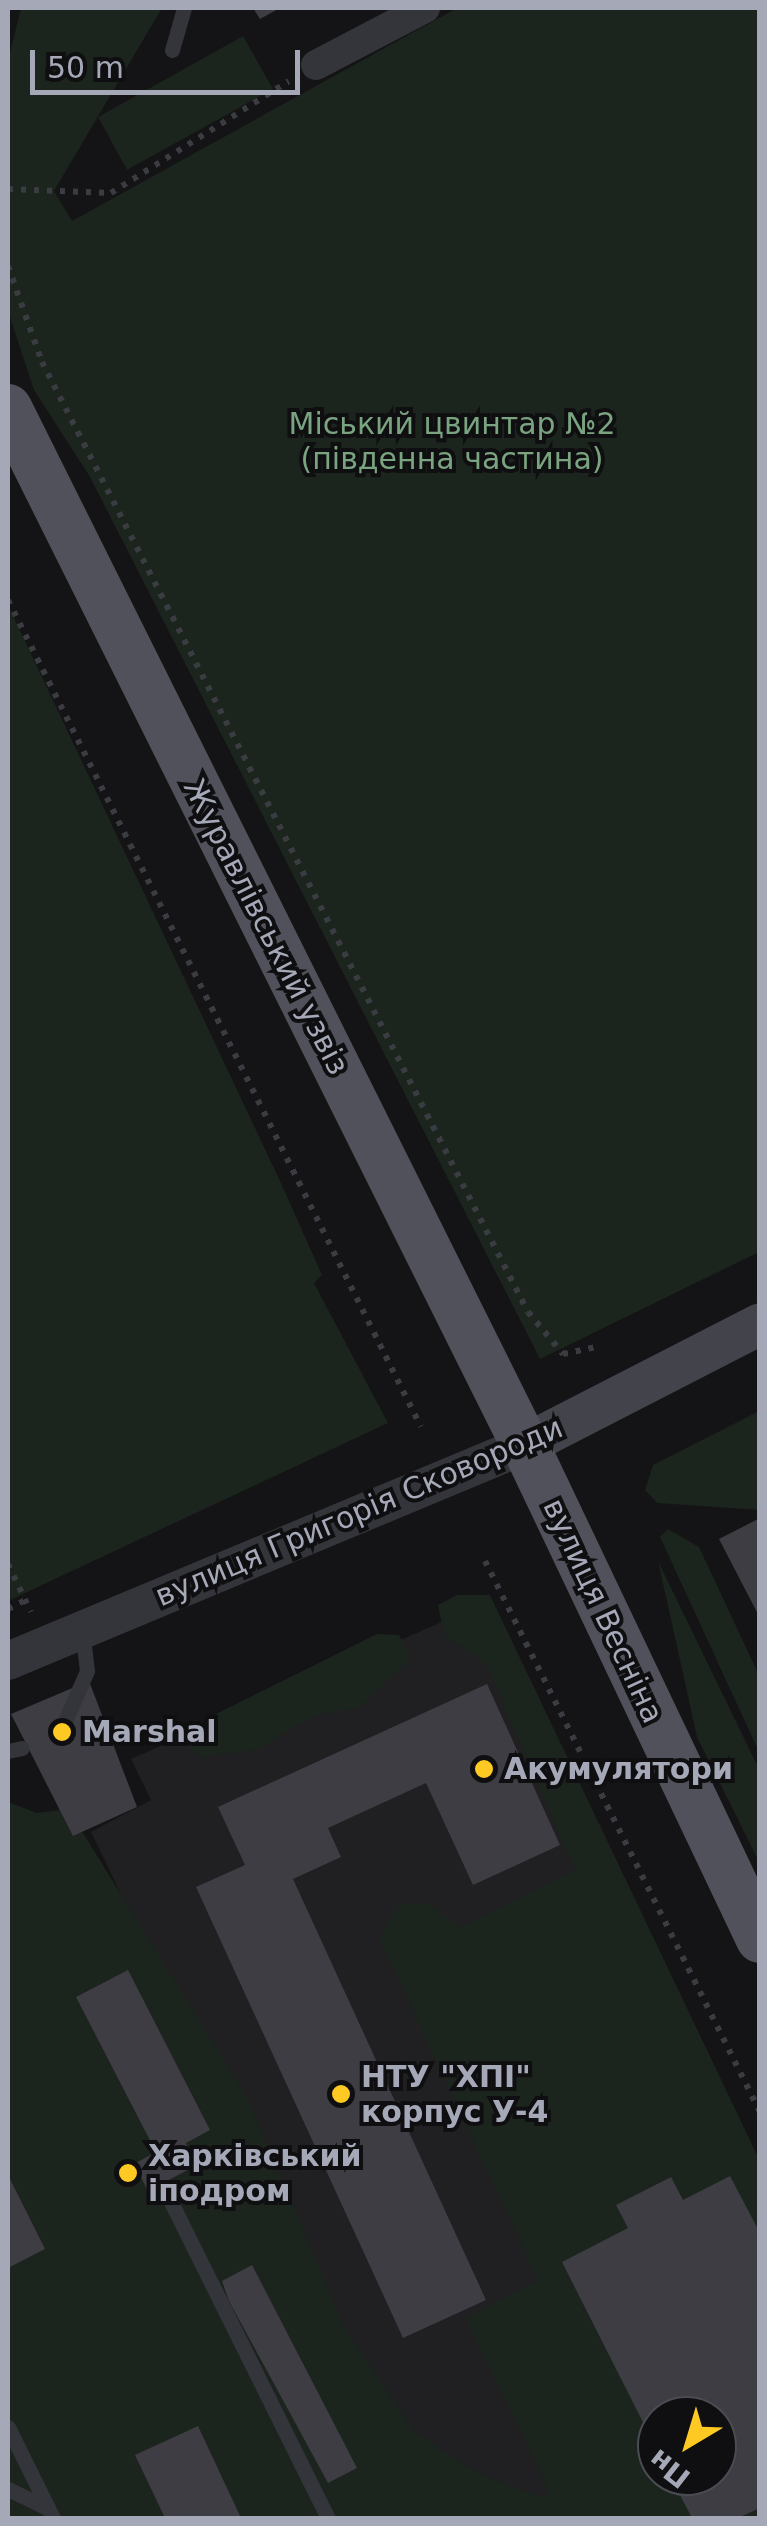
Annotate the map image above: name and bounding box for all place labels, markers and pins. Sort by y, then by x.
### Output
place label: Marshal [82,1714,217,1750]
marker: Marshal [51,1721,73,1743]
place label: Акумулятори [504,1751,733,1787]
marker: Акумулятори [473,1758,495,1780]
place label: НТУ "ХПІ" корпус У-4 [361,2059,548,2130]
marker: НТУ "ХПІ" корпус У-4 [330,2083,352,2105]
place label: Харківський іподром [148,2138,362,2208]
marker: Харківський іподром [117,2162,139,2184]

